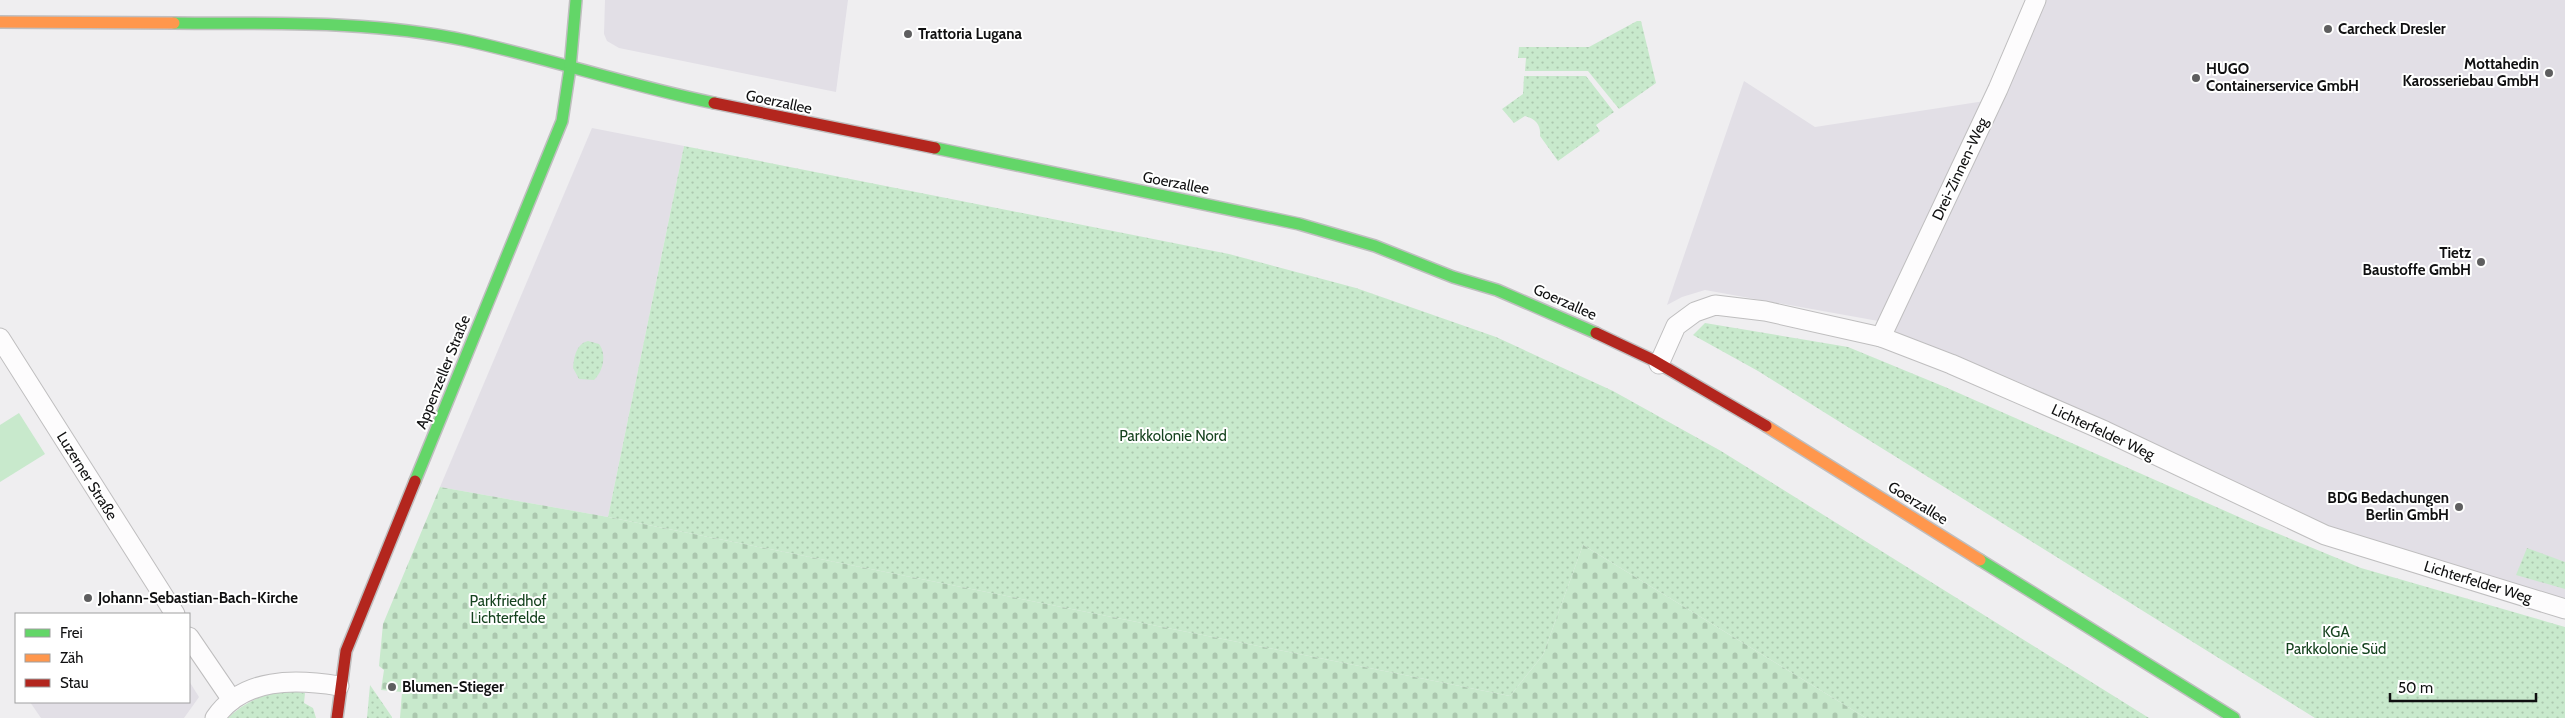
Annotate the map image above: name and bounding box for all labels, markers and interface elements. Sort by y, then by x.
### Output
place label: Carcheck Dresler [2338,20,2446,38]
marker: Carcheck Dresler [2322,23,2334,35]
place label: Trattoria Lugana [918,25,1022,43]
marker: Trattoria Lugana [902,28,914,40]
place label: Mottahedin Karosseriebau GmbH [2402,55,2539,90]
place label: HUGO Containerservice GmbH [2206,60,2359,95]
marker: Mottahedin Karosseriebau GmbH [2543,67,2555,79]
marker: HUGO Containerservice GmbH [2190,72,2202,84]
street label: Goerzallee [744,86,814,118]
street label: Drei-Zinnen-Weg [1928,114,1992,223]
street label: Goerzallee [1141,168,1211,198]
place label: Tietz Baustoffe GmbH [2363,244,2471,279]
marker: Tietz Baustoffe GmbH [2475,256,2487,268]
street label: Goerzallee [1531,280,1600,324]
street label: Appenzeller Straße [412,312,474,432]
street label: Lichterfelder Weg [2049,400,2158,464]
park label: Parkkolonie Nord [1119,427,1227,445]
street label: Luzerner Straße [53,429,121,524]
street label: Goerzallee [1885,478,1952,529]
place label: BDG Bedachungen Berlin GmbH [2327,489,2449,524]
marker: BDG Bedachungen Berlin GmbH [2453,501,2465,513]
street label: Lichterfelder Weg [2422,557,2535,607]
place label: Johann-Sebastian-Bach-Kirche [97,589,298,607]
marker: Johann-Sebastian-Bach-Kirche [82,592,94,604]
park label: Parkfriedhof Lichterfelde [469,592,547,627]
legend [15,613,190,703]
park label: KGA Parkkolonie Süd [2286,623,2386,658]
text: Frei [60,624,83,642]
text: Zäh [60,649,83,667]
scale bar [2390,670,2536,702]
text: Stau [60,674,89,692]
place label: Blumen-Stieger [402,678,504,696]
text: 50 m [2398,679,2433,697]
marker: Blumen-Stieger [386,681,398,693]

